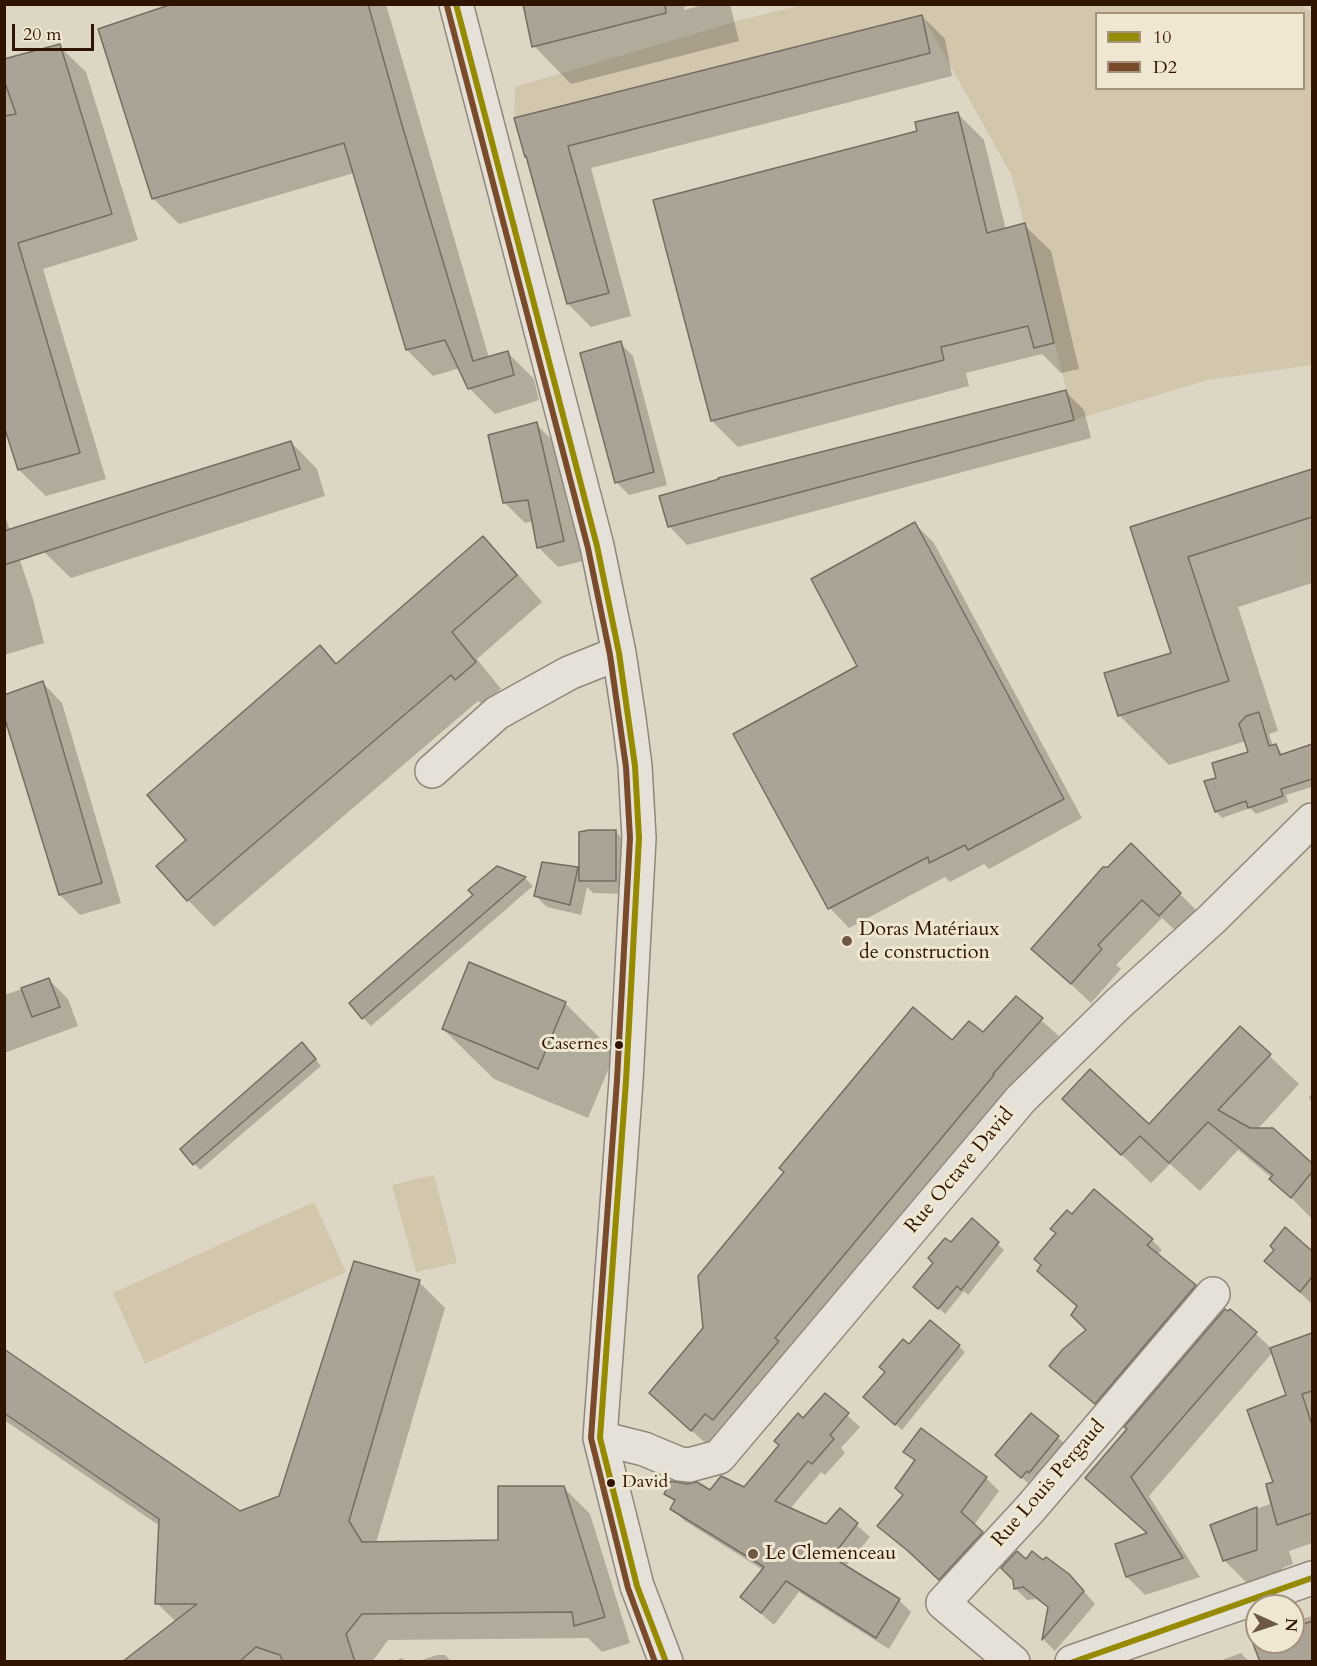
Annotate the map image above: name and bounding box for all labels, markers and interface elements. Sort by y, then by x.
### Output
scale bar [15,12,98,50]
legend [1095,12,1305,90]
text: 20 m [23,22,62,47]
text: 10 [1153,25,1171,50]
text: D2 [1153,55,1177,80]
place label: Doras Matériaux de construction [859,918,999,965]
marker: Doras Matériaux de construction [840,934,854,948]
place label: Casernes [541,1034,608,1056]
marker: Casernes [613,1039,625,1051]
street label: Rue Octave David [901,1103,1019,1239]
street label: Rue Louis Pergaud [987,1416,1111,1552]
place label: David [622,1472,668,1494]
marker: David [605,1477,617,1489]
place label: Le Clemenceau [765,1542,896,1566]
marker: Le Clemenceau [746,1547,760,1561]
north arrow [1245,1594,1305,1654]
text: N [1280,1617,1302,1632]

